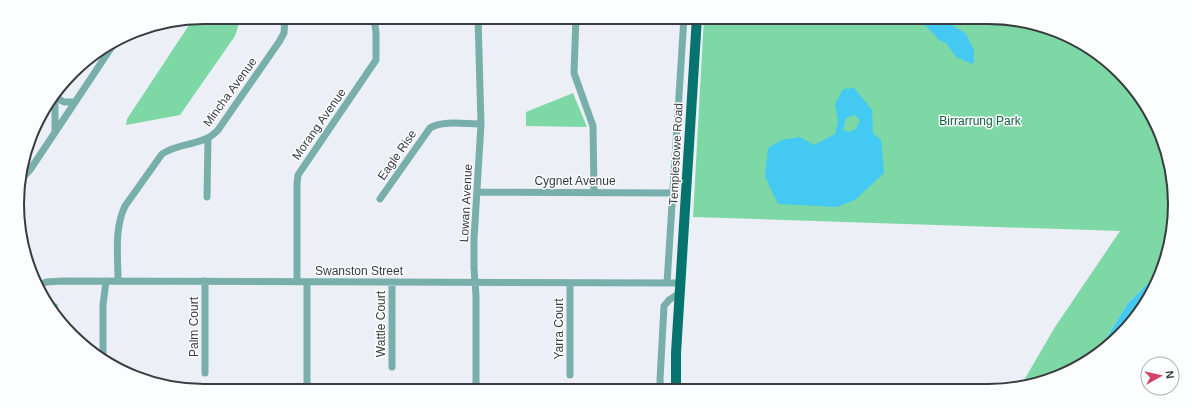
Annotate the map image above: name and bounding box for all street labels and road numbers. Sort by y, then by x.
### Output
street label: Mincha Avenue [200,55,260,129]
street label: Morang Avenue [289,85,349,162]
street label: Templestowe Road [666,103,686,205]
street label: Eagle Rise [375,127,420,183]
street label: Lowan Avenue [457,163,475,243]
street label: Cygnet Avenue [534,174,616,188]
street label: Swanston Street [315,264,404,278]
street label: Wattle Court [374,290,388,357]
street label: Palm Court [187,296,201,357]
street label: Yarra Court [552,298,566,360]

